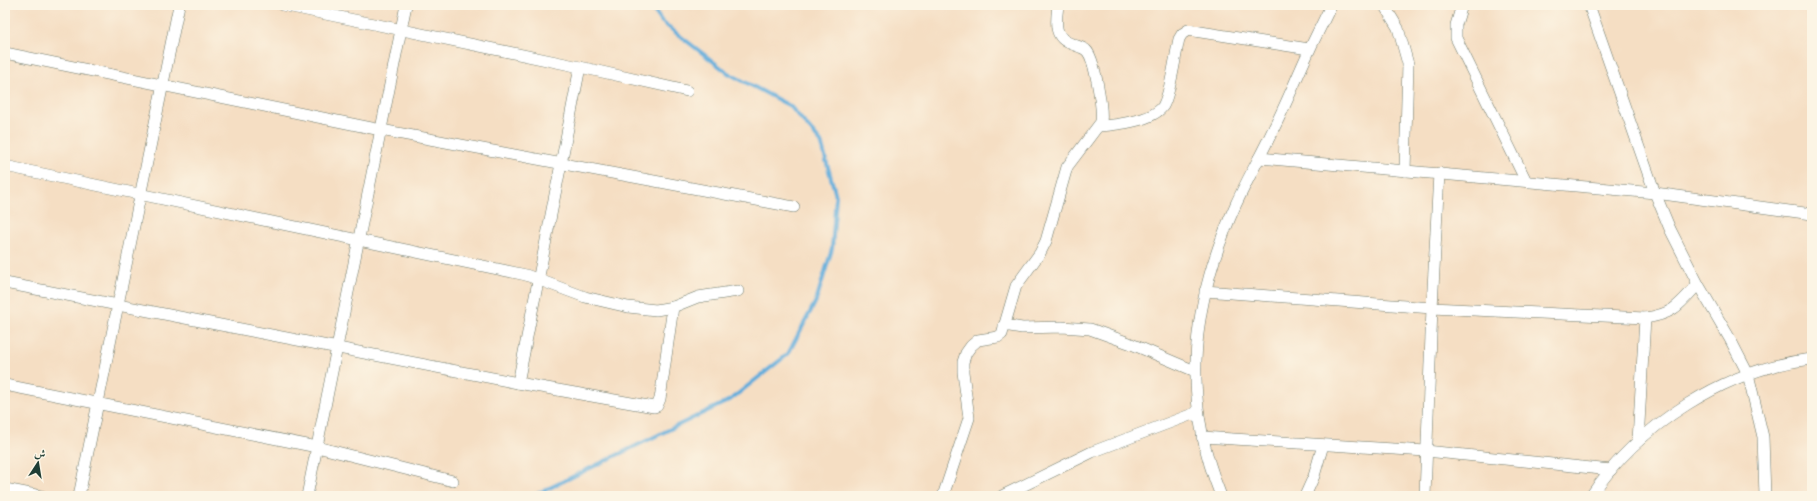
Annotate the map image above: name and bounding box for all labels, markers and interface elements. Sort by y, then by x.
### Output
north arrow [18,443,58,483]
text: ش [33,445,47,461]

